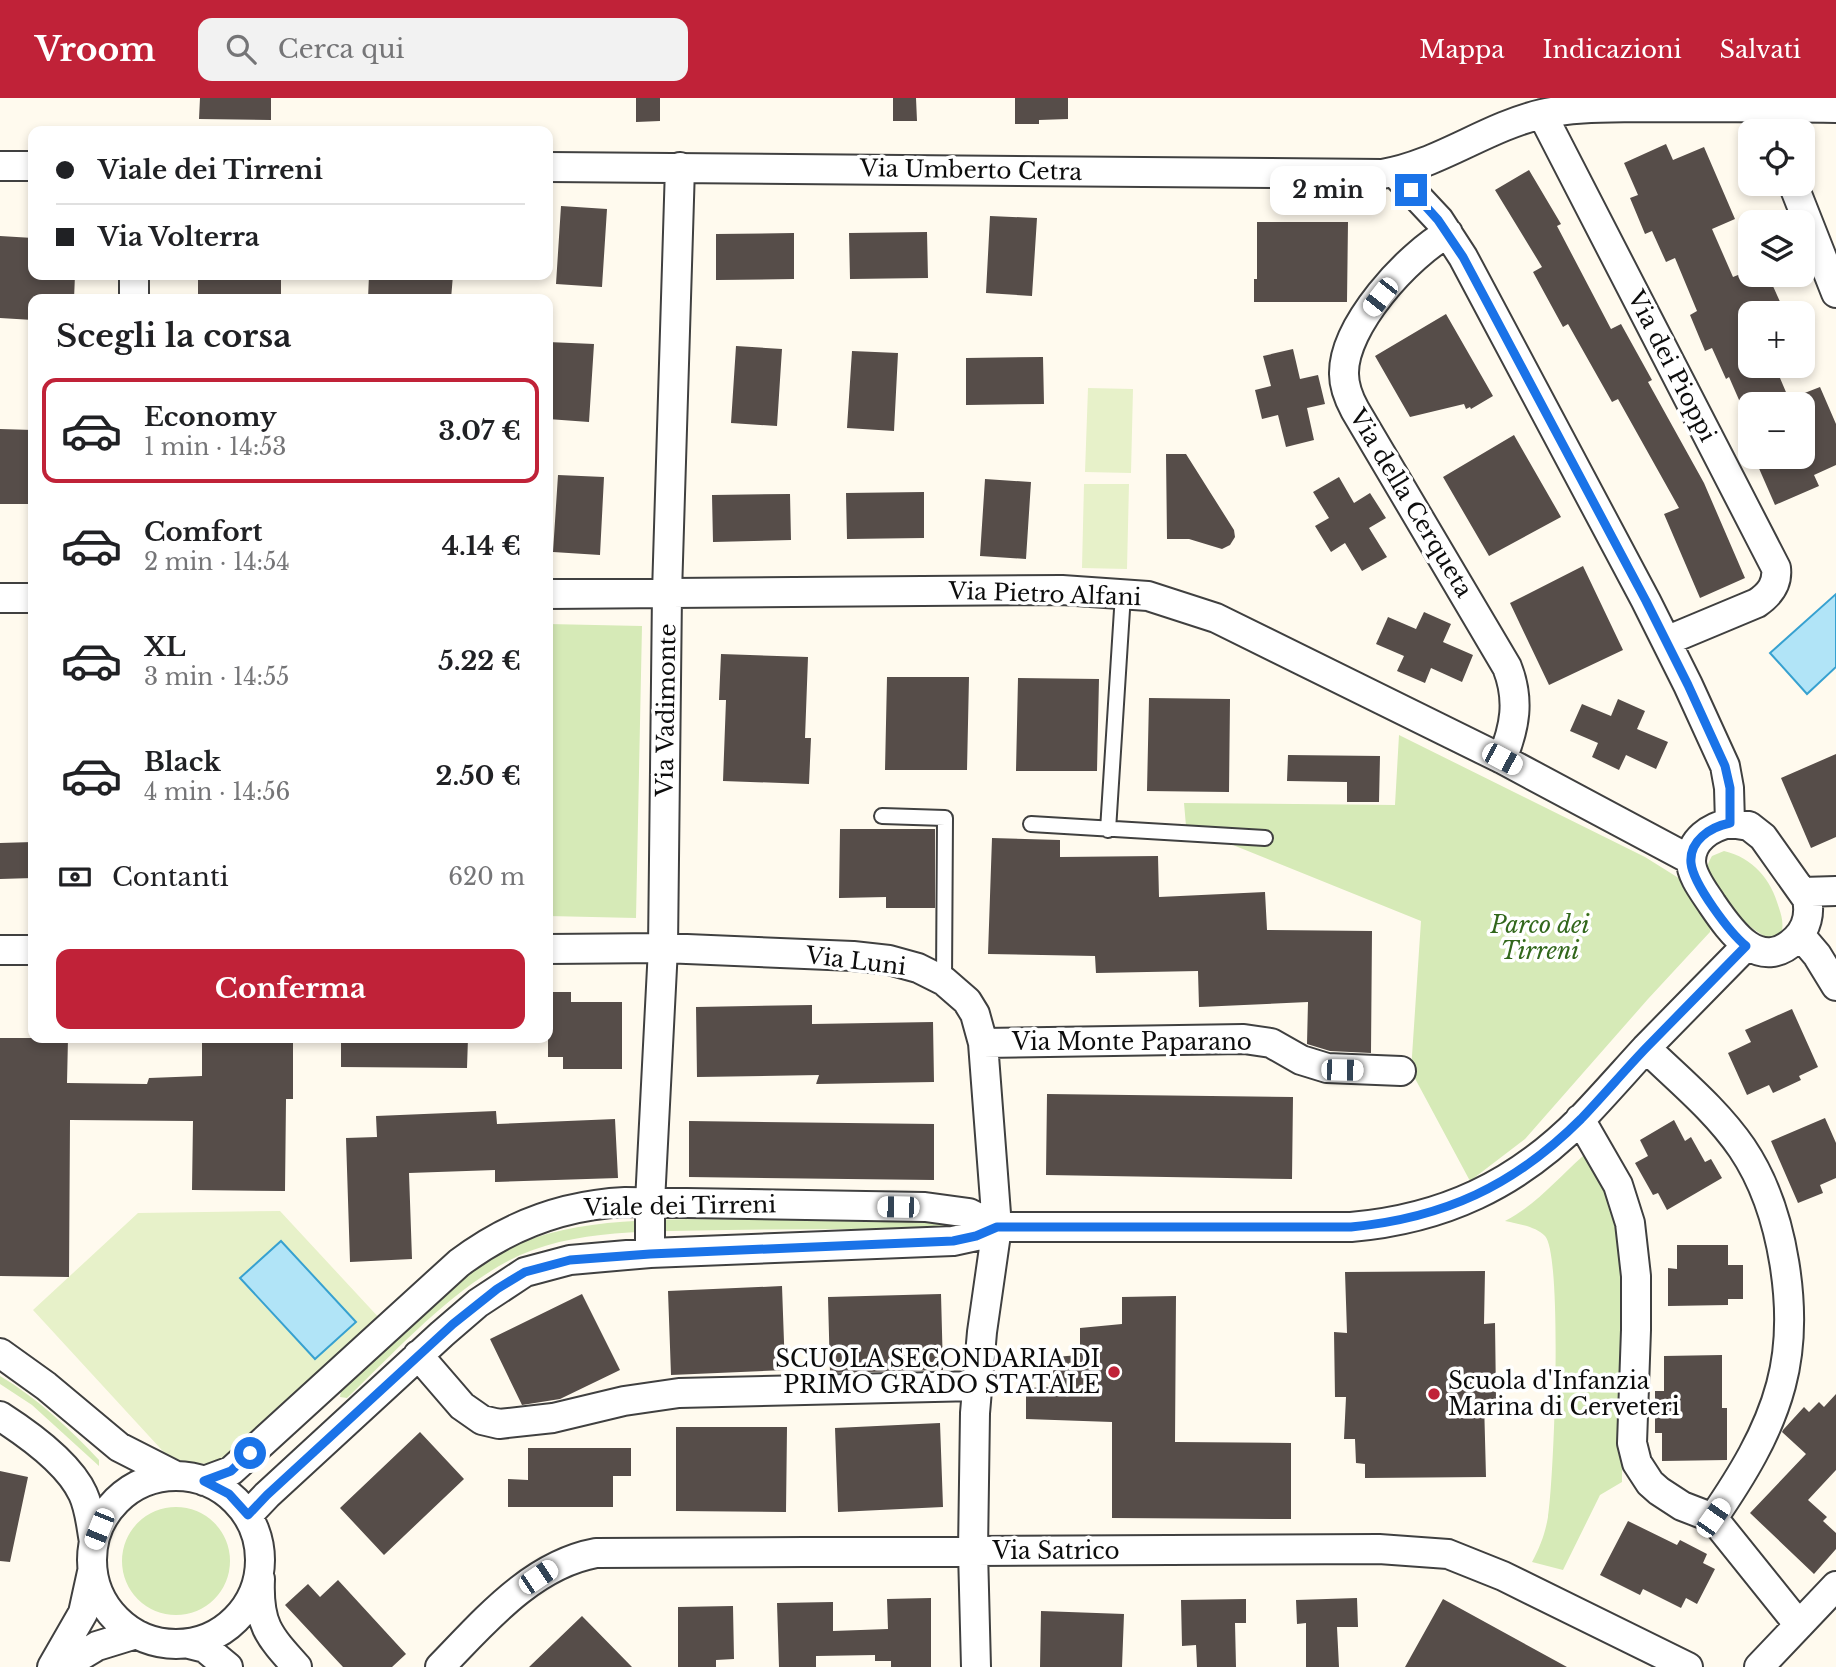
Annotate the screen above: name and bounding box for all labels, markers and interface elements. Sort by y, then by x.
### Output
search box [198,18,688,81]
text: Vroom [35,29,156,70]
icon: search [222,30,260,68]
text: Cerca qui [278,33,404,65]
text: Mappa [1419,35,1505,64]
text: Indicazioni [1543,35,1682,64]
text: Salvati [1720,35,1801,64]
map controls [1738,119,1815,469]
button: locate [1738,119,1815,196]
text: Viale dei Tirreni [98,154,323,186]
street label: Via Umberto Cetra [859,154,1083,186]
callout: 2 min [1271,166,1386,214]
route end [1395,174,1427,206]
text: 2 min [1292,176,1364,204]
button: layers [1738,210,1815,287]
text: Via Volterra [98,221,260,253]
car [1359,274,1402,320]
street label: Via dei Pioppi [1621,285,1722,446]
button: + [1738,301,1815,378]
text: Scegli la corsa [56,316,292,356]
button: − [1738,392,1815,469]
icon: car [60,399,123,462]
text: Economy [144,401,277,433]
street label: Via della Cerqueta [1343,403,1478,603]
text: 3.07 € [438,415,521,447]
text: 1 min · 14:53 [144,433,287,461]
icon: car [60,514,123,577]
text: Comfort [144,516,262,548]
text: 4.14 € [442,530,521,562]
text: 2 min · 14:54 [144,548,290,576]
street label: Via Pietro Alfani [947,577,1142,611]
street label: Via Vadimonte [650,623,682,798]
icon: car [60,629,123,692]
text: XL [144,631,186,663]
text: 5.22 € [438,645,521,677]
text: 3 min · 14:55 [144,663,289,691]
car [1479,740,1526,778]
icon: car [60,744,123,807]
text: Black [144,746,221,778]
text: 2.50 € [435,760,521,792]
text: 4 min · 14:56 [144,778,290,806]
icon: cash [56,858,94,896]
text: Contanti [112,861,229,893]
text: 620 m [448,863,525,891]
park label: Parco dei Tirreni [1490,911,1589,965]
street label: Via Luni [803,941,908,981]
button: Conferma [56,949,525,1029]
street label: Via Monte Paparano [1011,1028,1252,1056]
car [1321,1059,1364,1081]
street label: Viale dei Tirreni [583,1190,777,1222]
car [877,1196,920,1218]
place label: SCUOLA SECONDARIA DI PRIMO GRADO STATALE [775,1345,1100,1399]
marker: SCUOLA SECONDARIA DI PRIMO GRADO STATALE [1106,1364,1122,1380]
place label: Scuola d'Infanzia Marina di Cerveteri [1448,1367,1680,1421]
marker: Scuola d'Infanzia Marina di Cerveteri [1426,1386,1442,1402]
route start [234,1437,266,1469]
car [1693,1495,1734,1541]
car [82,1506,117,1552]
street label: Via Satrico [991,1537,1120,1565]
car [515,1557,562,1597]

